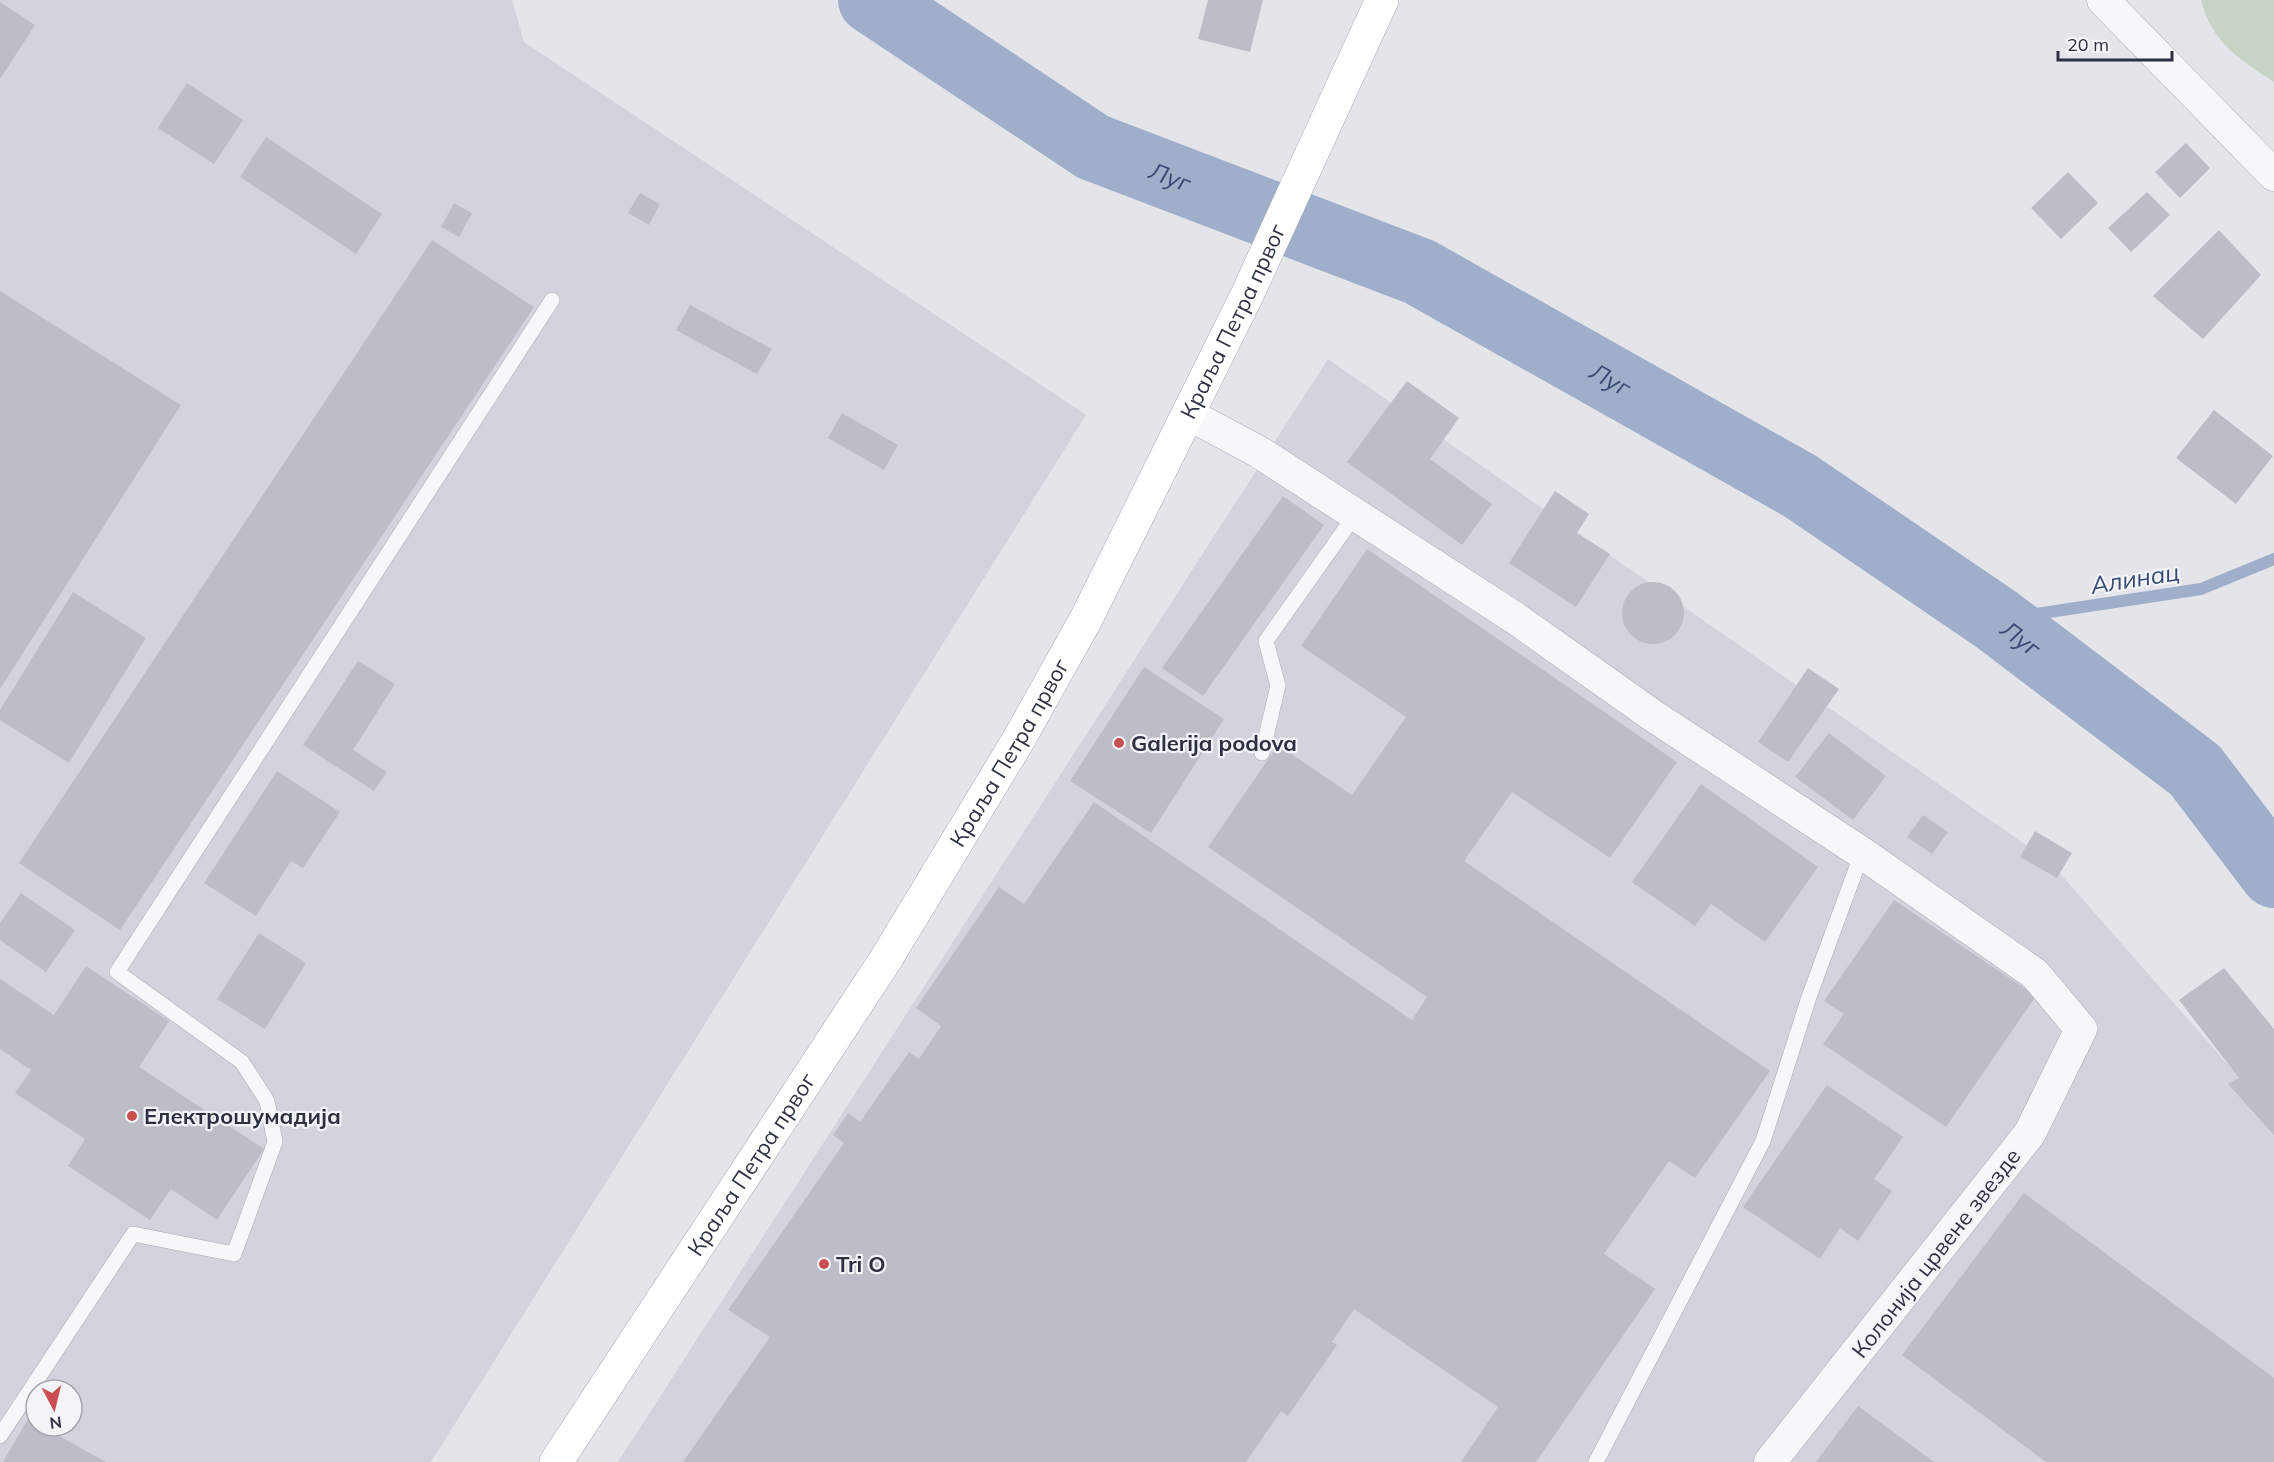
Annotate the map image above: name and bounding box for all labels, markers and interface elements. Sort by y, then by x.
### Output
scale bar [2058,24,2172,62]
text: 20 m [2067,33,2109,56]
water label: Луг [1144,155,1196,198]
street label: Краља Петра првог [1174,219,1292,423]
water label: Луг [1584,355,1637,403]
water label: Алинац [2087,556,2182,600]
water label: Луг [1994,613,2048,664]
street label: Краља Петра првог [943,653,1075,852]
place label: Galerija podova [1131,729,1297,757]
marker: Galerija podova [1112,736,1126,750]
street label: Краља Петра првог [681,1067,822,1261]
place label: Електрошумадија [144,1102,341,1130]
marker: Електрошумадија [125,1109,139,1123]
street label: Колонија црвене звезде [1845,1143,2027,1363]
place label: Tri O [836,1250,886,1278]
marker: Tri O [817,1257,831,1271]
north arrow [24,1378,84,1438]
text: N [49,1412,63,1434]

